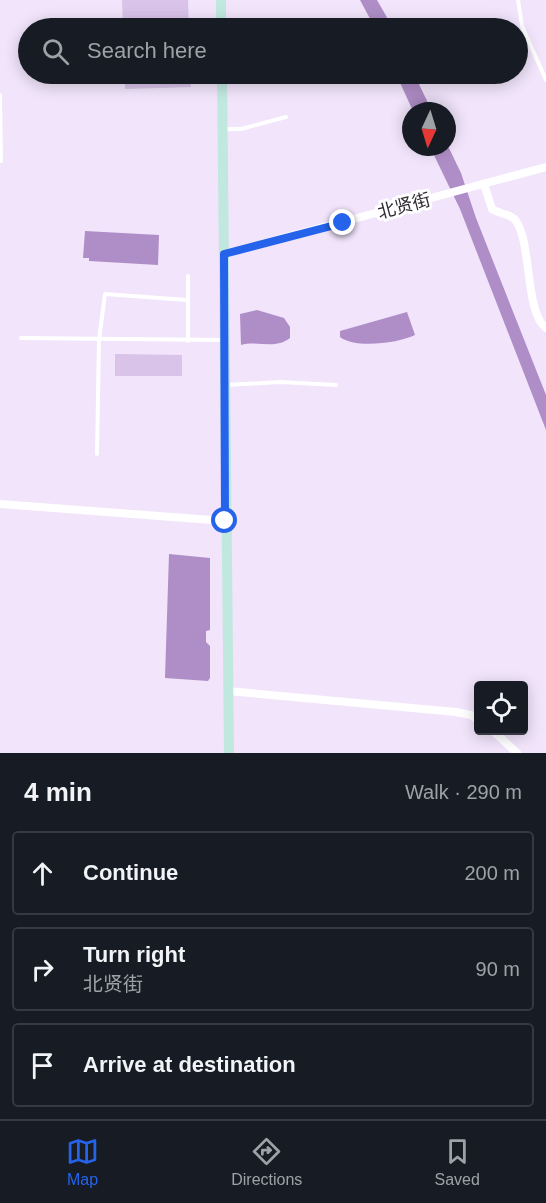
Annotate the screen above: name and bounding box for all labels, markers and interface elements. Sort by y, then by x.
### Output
search box [18,18,528,84]
icon: search [39,35,72,68]
text: Search here [87,38,207,63]
north arrow [402,102,456,156]
street label: 北贤街 [375,189,433,223]
route end [329,209,355,235]
route start [211,507,237,533]
map controls [474,681,528,735]
button: locate [474,681,528,735]
text: 4 min [24,777,92,807]
text: Walk · 290 m [405,781,522,803]
icon: ahead [26,857,59,890]
text: Continue [83,860,178,885]
text: 200 m [464,862,520,884]
text: Turn right [83,942,185,967]
icon: right [26,953,59,986]
text: 90 m [476,958,520,980]
text: 北贤街 [83,973,143,995]
icon: arrive [26,1049,59,1082]
text: Arrive at destination [83,1052,296,1077]
tab: Map [66,1135,99,1189]
tab: Directions [231,1135,302,1189]
tab: Saved [435,1135,480,1189]

